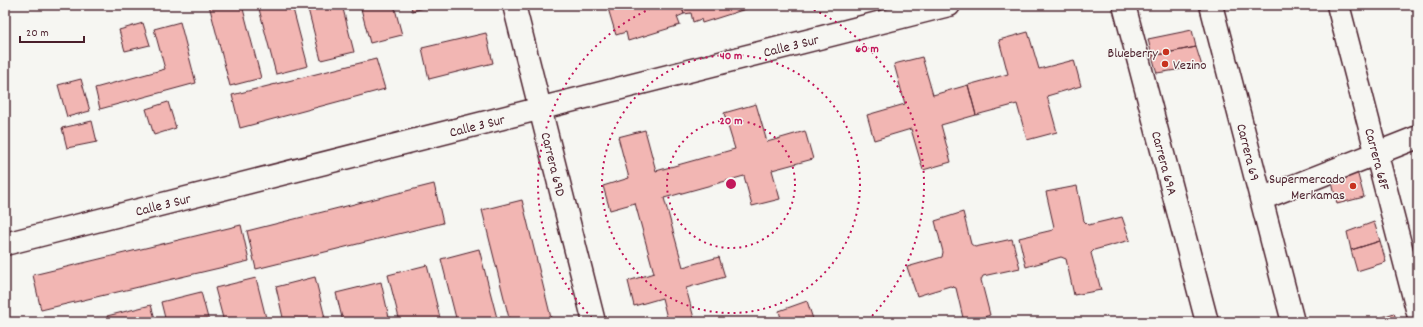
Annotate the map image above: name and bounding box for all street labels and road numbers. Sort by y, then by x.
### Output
street label: Calle 3 Sur [762,30,822,63]
street label: Calle 3 Sur [448,110,508,143]
street label: Carrera 69 [1230,122,1264,183]
street label: Carrera 68F [1358,126,1394,194]
street label: Carrera 69A [1145,129,1181,198]
street label: Carrera 69D [534,130,570,199]
street label: Calle 3 Sur [134,189,194,222]

